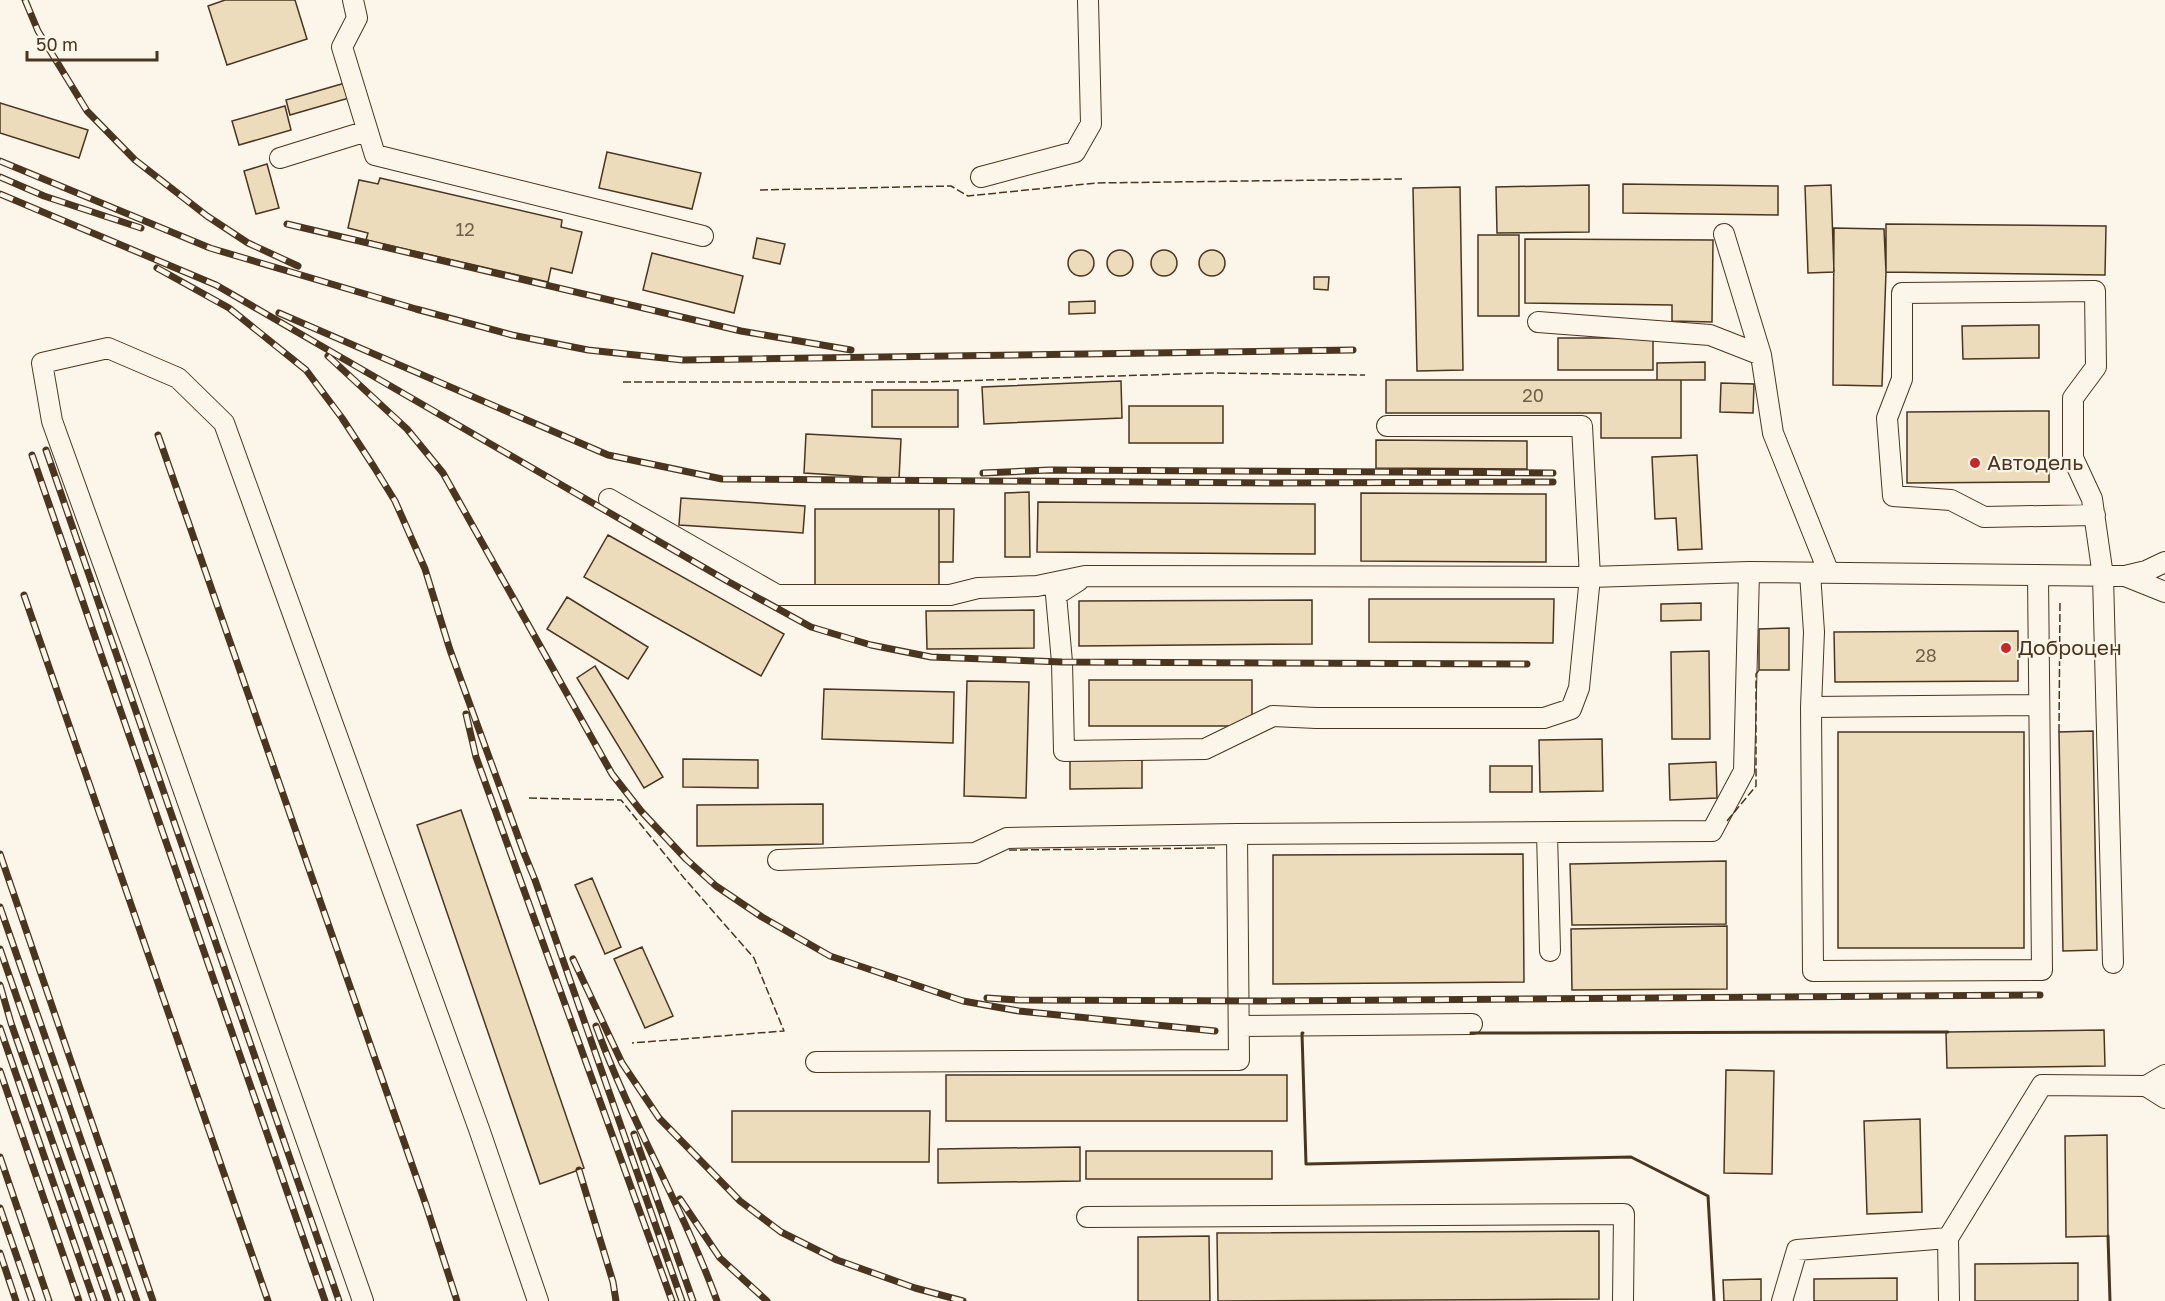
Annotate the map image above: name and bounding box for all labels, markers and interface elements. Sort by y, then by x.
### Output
scale bar [27,24,158,62]
text: 50 m [36,33,78,55]
house number: 12 [455,218,475,240]
house number: 20 [1522,384,1544,406]
place label: Автодель [1987,449,2083,475]
marker: Автодель [1968,456,1982,470]
place label: Доброцен [2018,634,2122,660]
marker: Доброцен [1999,641,2013,655]
house number: 28 [1915,644,1937,666]

